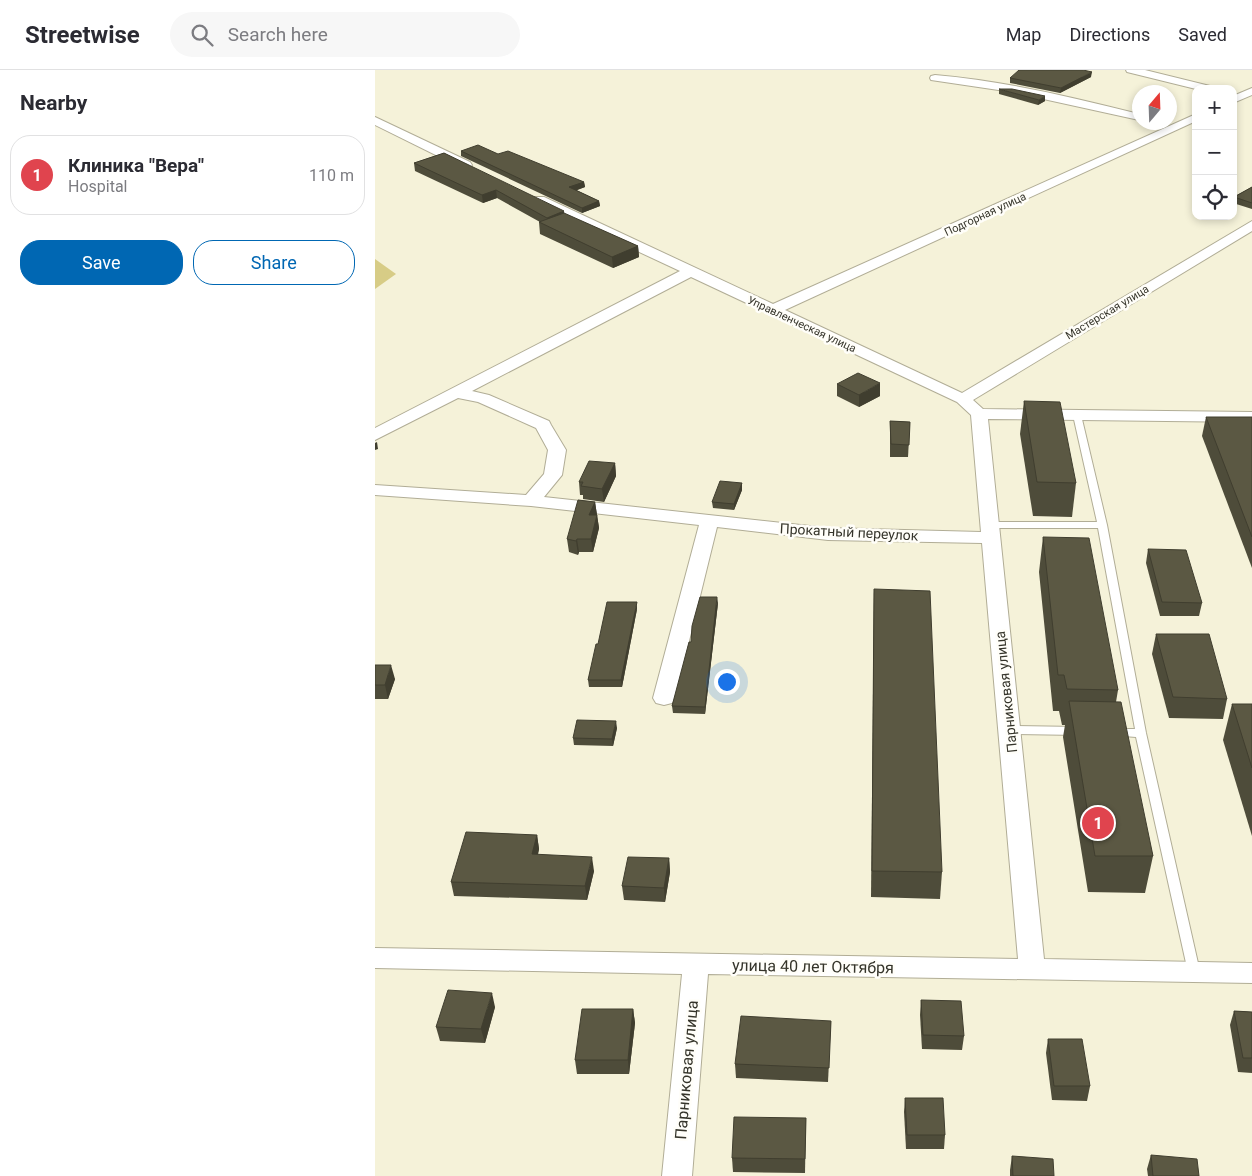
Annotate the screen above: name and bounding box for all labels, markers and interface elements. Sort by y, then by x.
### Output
search box [170,12,520,57]
text: Streetwise [25,21,140,49]
icon: search [188,21,216,49]
text: Search here [228,23,328,46]
text: Map [1006,24,1041,45]
text: Directions [1069,24,1150,45]
text: Saved [1178,24,1227,45]
north arrow [1132,85,1177,130]
map controls [1192,85,1237,220]
button: + [1192,85,1237,130]
text: Nearby [20,91,87,115]
button: − [1192,130,1237,175]
text: Клиника "Вера" [68,154,204,177]
text: 1 [32,166,42,185]
text: 110 m [309,166,354,185]
button: locate [1192,175,1237,220]
text: Hospital [68,177,128,196]
street label: Подгорная улица [942,190,1028,239]
button: Save [20,240,183,285]
button: Share [193,240,355,285]
street label: Мастерская улица [1063,282,1151,342]
street label: Управленческая улица [745,294,858,355]
street label: Прокатный переулок [779,520,919,544]
street label: Парниковая улица [992,630,1020,754]
your location [714,669,740,695]
pin: 1 [1082,804,1114,842]
street label: улица 40 лет Октября [732,956,894,977]
street label: Парниковая улица [671,1000,702,1140]

